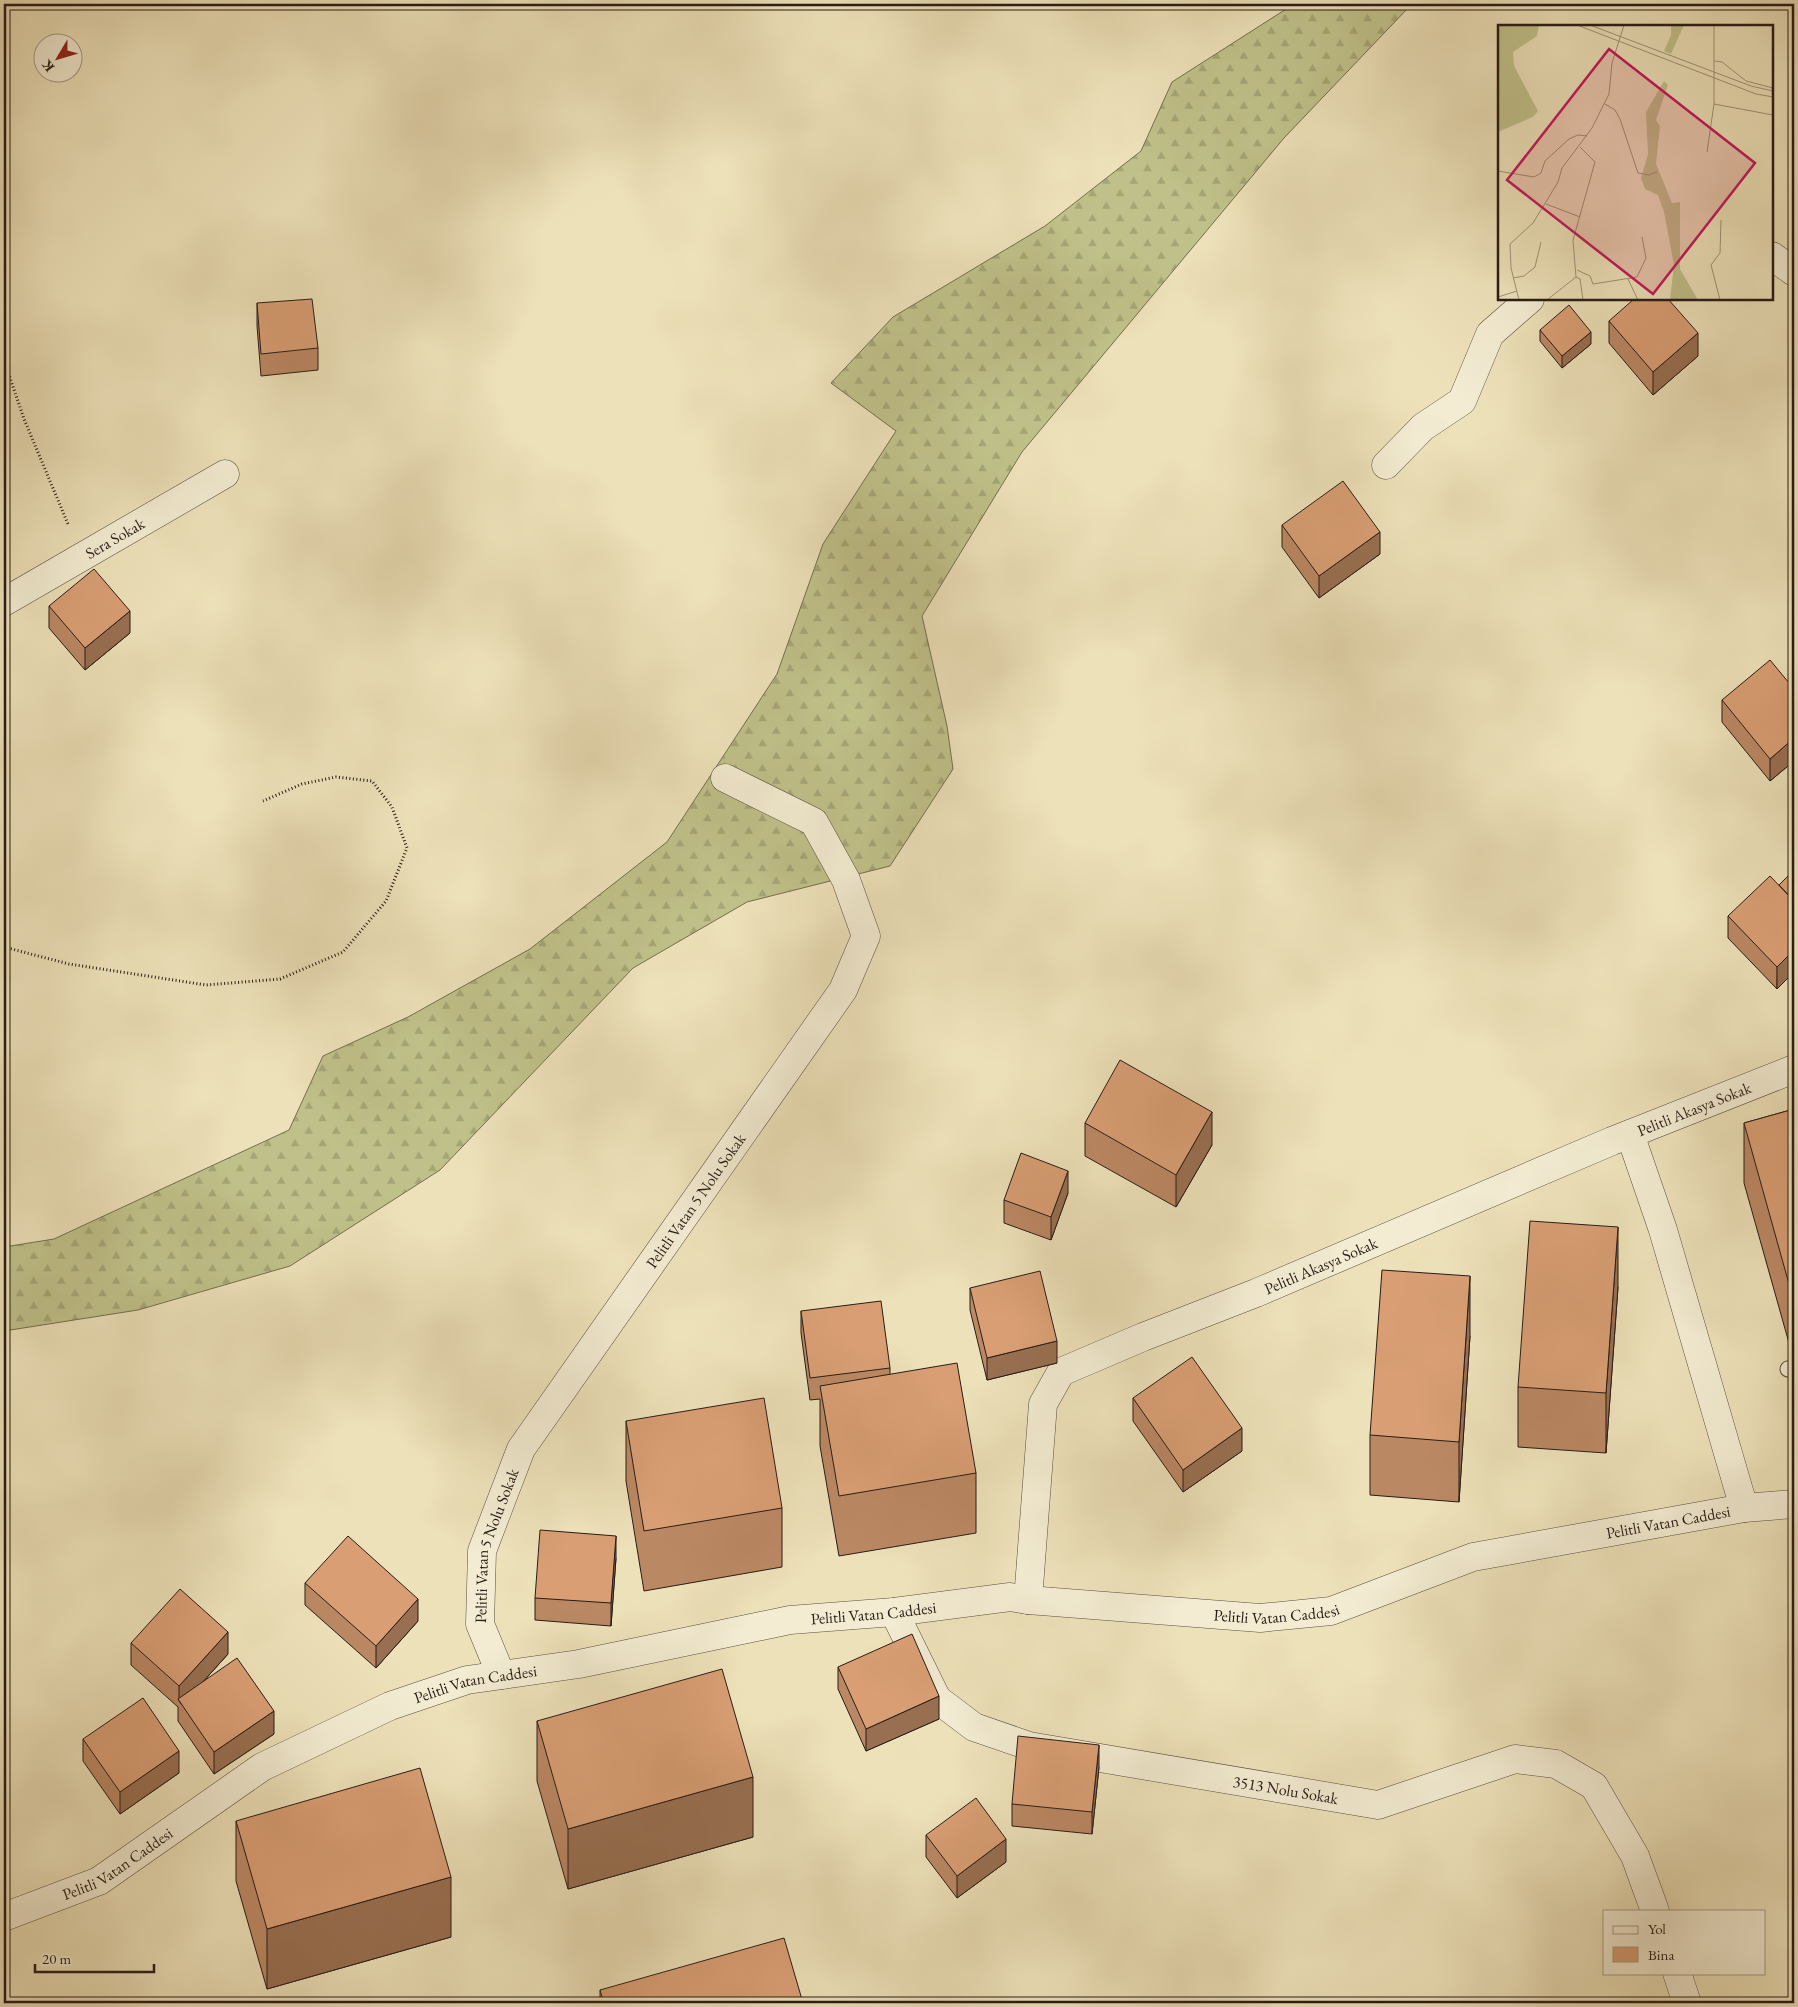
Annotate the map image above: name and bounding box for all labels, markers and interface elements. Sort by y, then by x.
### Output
inset map [1498,25,1773,300]
north arrow [32,32,82,82]
text: K [37,56,58,76]
street label: Sera Sokak [82,513,149,564]
street label: Pelitli Akasya Sokak [1634,1077,1755,1141]
street label: Pelitli Vatan 5 Nolu Sokak [641,1129,751,1272]
street label: Pelitli Akasya Sokak [1261,1232,1381,1299]
street label: Pelitli Vatan 5 Nolu Sokak [470,1465,524,1623]
street label: Pelitli Vatan Caddesi [1604,1501,1732,1544]
street label: Pelitli Vatan Caddesi [810,1597,938,1629]
street label: Pelitli Vatan Caddesi [1213,1599,1343,1629]
street label: Pelitli Vatan Caddesi [411,1660,538,1708]
street label: 3513 Nolu Sokak [1231,1771,1340,1809]
street label: Pelitli Vatan Caddesi [59,1823,177,1905]
legend [1603,1910,1766,1974]
text: Yol [1648,1919,1666,1938]
scale bar [35,1942,154,1974]
text: Bina [1648,1945,1674,1964]
text: 20 m [42,1949,71,1968]

